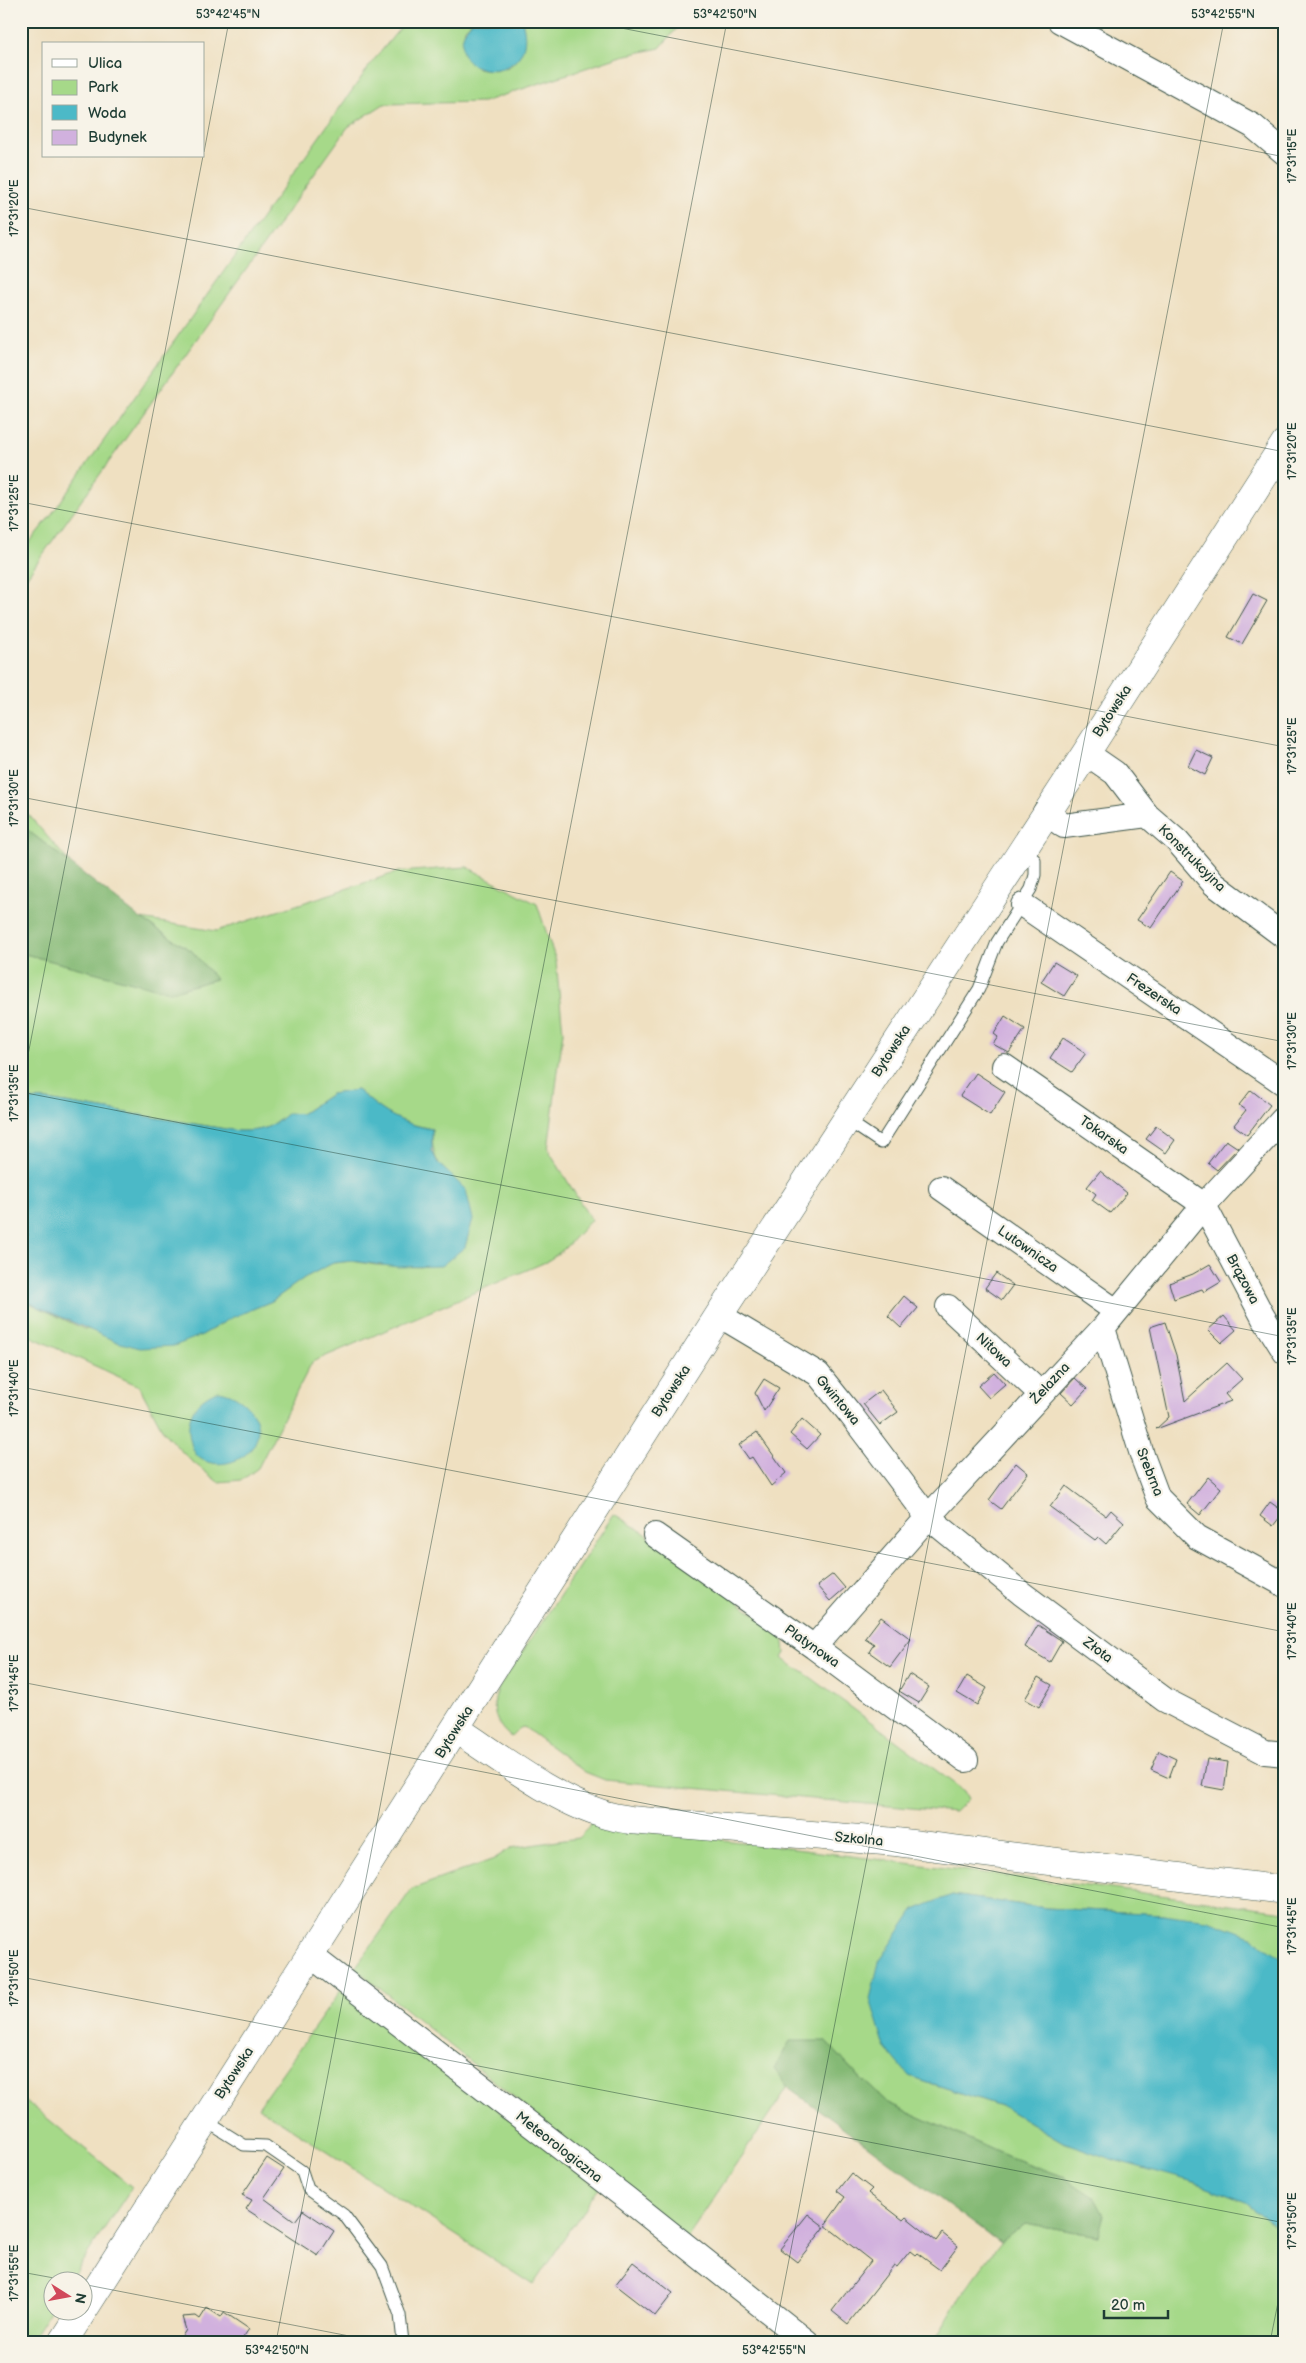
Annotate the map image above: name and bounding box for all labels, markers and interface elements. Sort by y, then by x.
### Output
text: 53°42'45"N [196,7,260,22]
text: 53°42'50"N [693,7,757,22]
text: 53°42'55"N [1191,7,1255,22]
legend [42,42,205,158]
text: Ulica [88,54,122,73]
text: Park [88,78,119,97]
text: Woda [88,104,126,123]
text: Budynek [88,128,147,147]
text: 17°31'15"E [1285,129,1300,183]
text: 17°31'20"E [7,179,22,237]
text: 17°31'20"E [1285,422,1300,480]
text: 17°31'25"E [7,474,22,532]
street label: Bytowska [1089,682,1135,740]
text: 17°31'25"E [1285,717,1300,775]
text: 17°31'30"E [7,769,22,827]
street label: Konstrukcyjna [1155,821,1229,895]
street label: Frezerska [1123,969,1185,1019]
text: 17°31'30"E [1285,1012,1300,1070]
street label: Bytowska [868,1022,914,1080]
text: 17°31'35"E [7,1064,22,1122]
street label: Tokarska [1076,1112,1132,1158]
street label: Lutownicza [994,1222,1062,1276]
street label: Brązowa [1223,1251,1263,1307]
text: 17°31'35"E [1285,1307,1300,1365]
street label: Nitowa [973,1329,1015,1371]
street label: Żelazna [1025,1358,1073,1408]
text: 17°31'40"E [7,1359,22,1417]
street label: Bytowska [648,1362,694,1420]
street label: Gwintowa [812,1372,864,1429]
street label: Srebrna [1133,1445,1167,1499]
text: 17°31'40"E [1285,1602,1300,1660]
street label: Platynowa [781,1621,843,1671]
street label: Złota [1079,1633,1116,1667]
text: 17°31'45"E [7,1654,22,1712]
street label: Bytowska [431,1703,477,1761]
street label: Szkolna [834,1828,884,1850]
text: 17°31'45"E [1285,1897,1300,1955]
text: 17°31'50"E [7,1949,22,2007]
street label: Bytowska [211,2044,257,2102]
street label: Meteorologiczna [512,2108,606,2186]
text: 17°31'50"E [1285,2192,1300,2250]
text: 17°31'55"E [7,2244,22,2301]
north arrow [42,2270,92,2320]
scale bar [1104,2288,1167,2320]
text: N [71,2292,90,2305]
text: 20 m [1111,2296,1145,2315]
text: 53°42'50"N [245,2343,309,2358]
text: 53°42'55"N [742,2343,806,2358]

